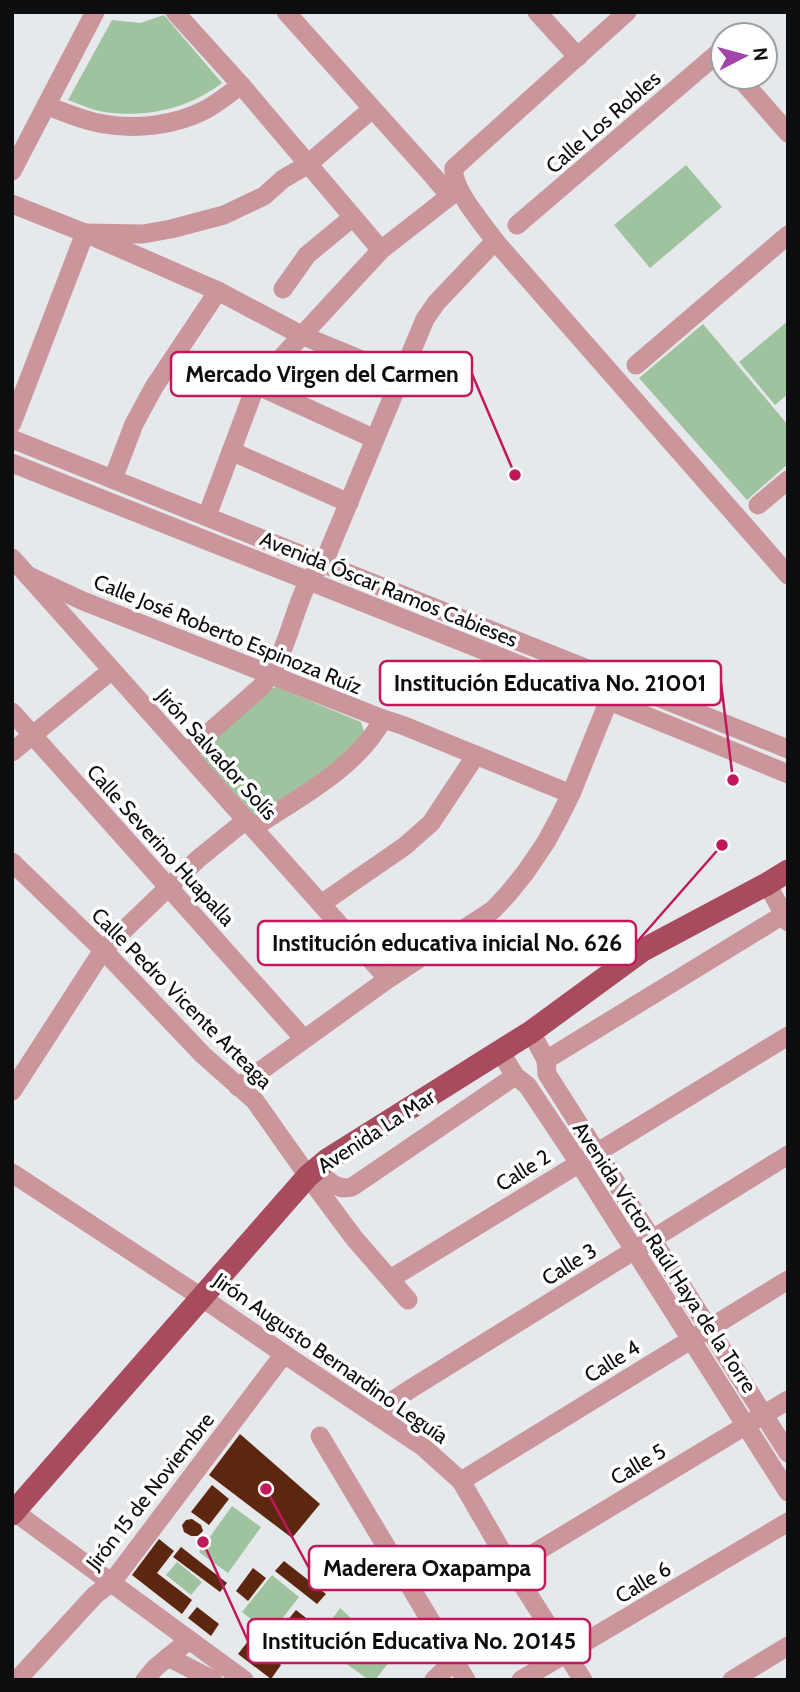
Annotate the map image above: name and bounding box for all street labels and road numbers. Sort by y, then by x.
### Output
street label: Calle Los Robles [541,65,666,178]
street label: Avenida Óscar Ramos Cabieses [257,526,522,652]
street label: Calle José Roberto Espinoza Ruíz [90,569,366,699]
street label: Jirón Salvador Solís [151,682,283,825]
street label: Calle Severino Huapalla [82,759,240,931]
street label: Calle Pedro Vicente Arteaga [86,902,278,1094]
street label: Avenida La Mar [313,1084,440,1178]
street label: Avenida Víctor Raúl Haya de la Torre [568,1117,762,1397]
street label: Calle 2 [491,1144,555,1196]
street label: Calle 3 [537,1238,601,1290]
street label: Jirón Augusto Bernardino Leguía [208,1267,453,1449]
street label: Calle 4 [580,1334,644,1388]
street label: Jirón 15 de Noviembre [80,1407,219,1575]
street label: Calle 5 [606,1438,670,1490]
street label: Calle 6 [611,1556,675,1608]

